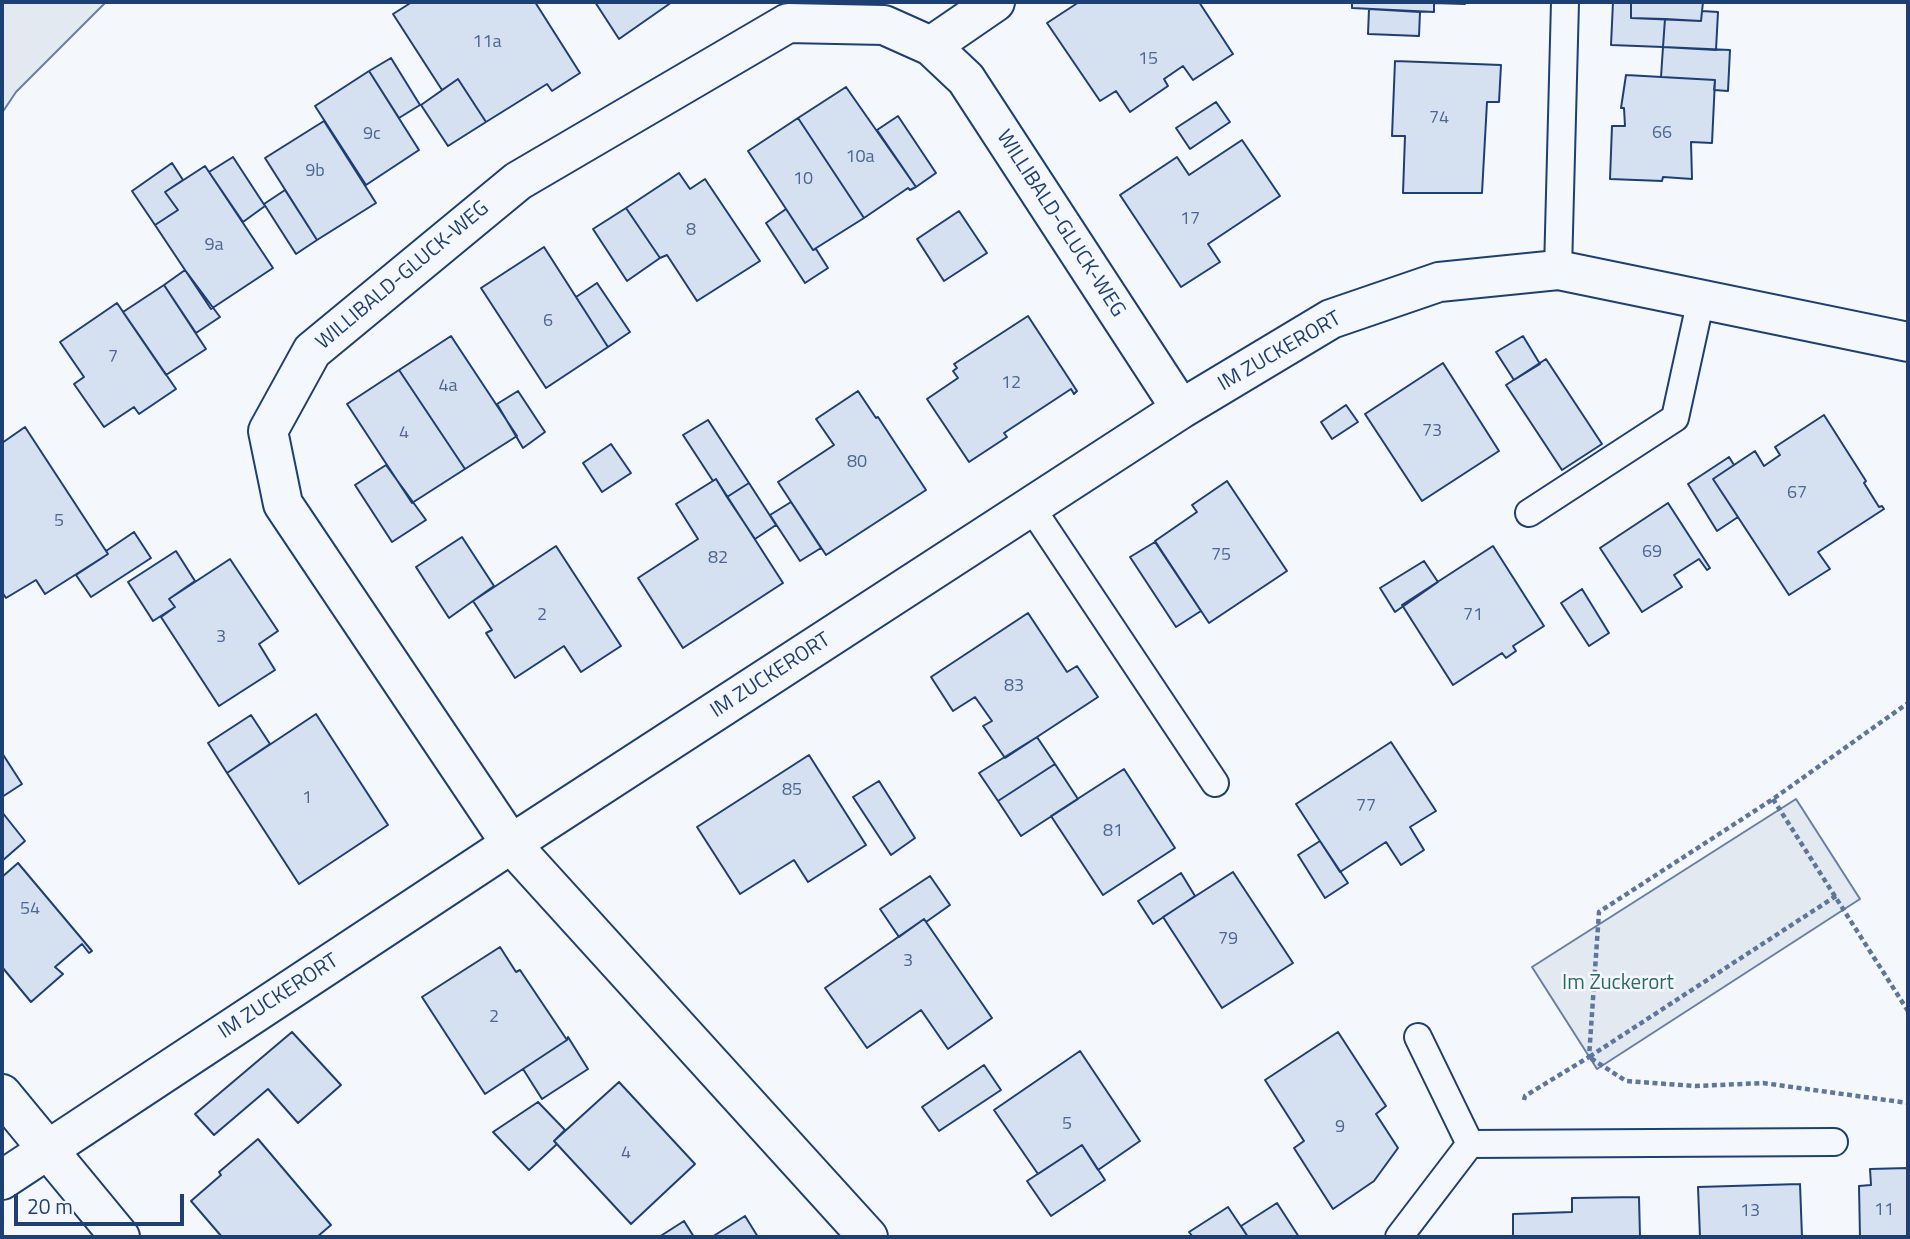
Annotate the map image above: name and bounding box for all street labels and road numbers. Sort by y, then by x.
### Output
street label: WILLIBALD-GLUCK-WEG [990,126,1130,322]
street label: WILLIBALD-GLUCK-WEG [311,196,495,356]
street label: IM ZUCKERORT [1214,307,1346,397]
street label: IM ZUCKERORT [706,628,836,724]
street label: IM ZUCKERORT [214,949,344,1045]

